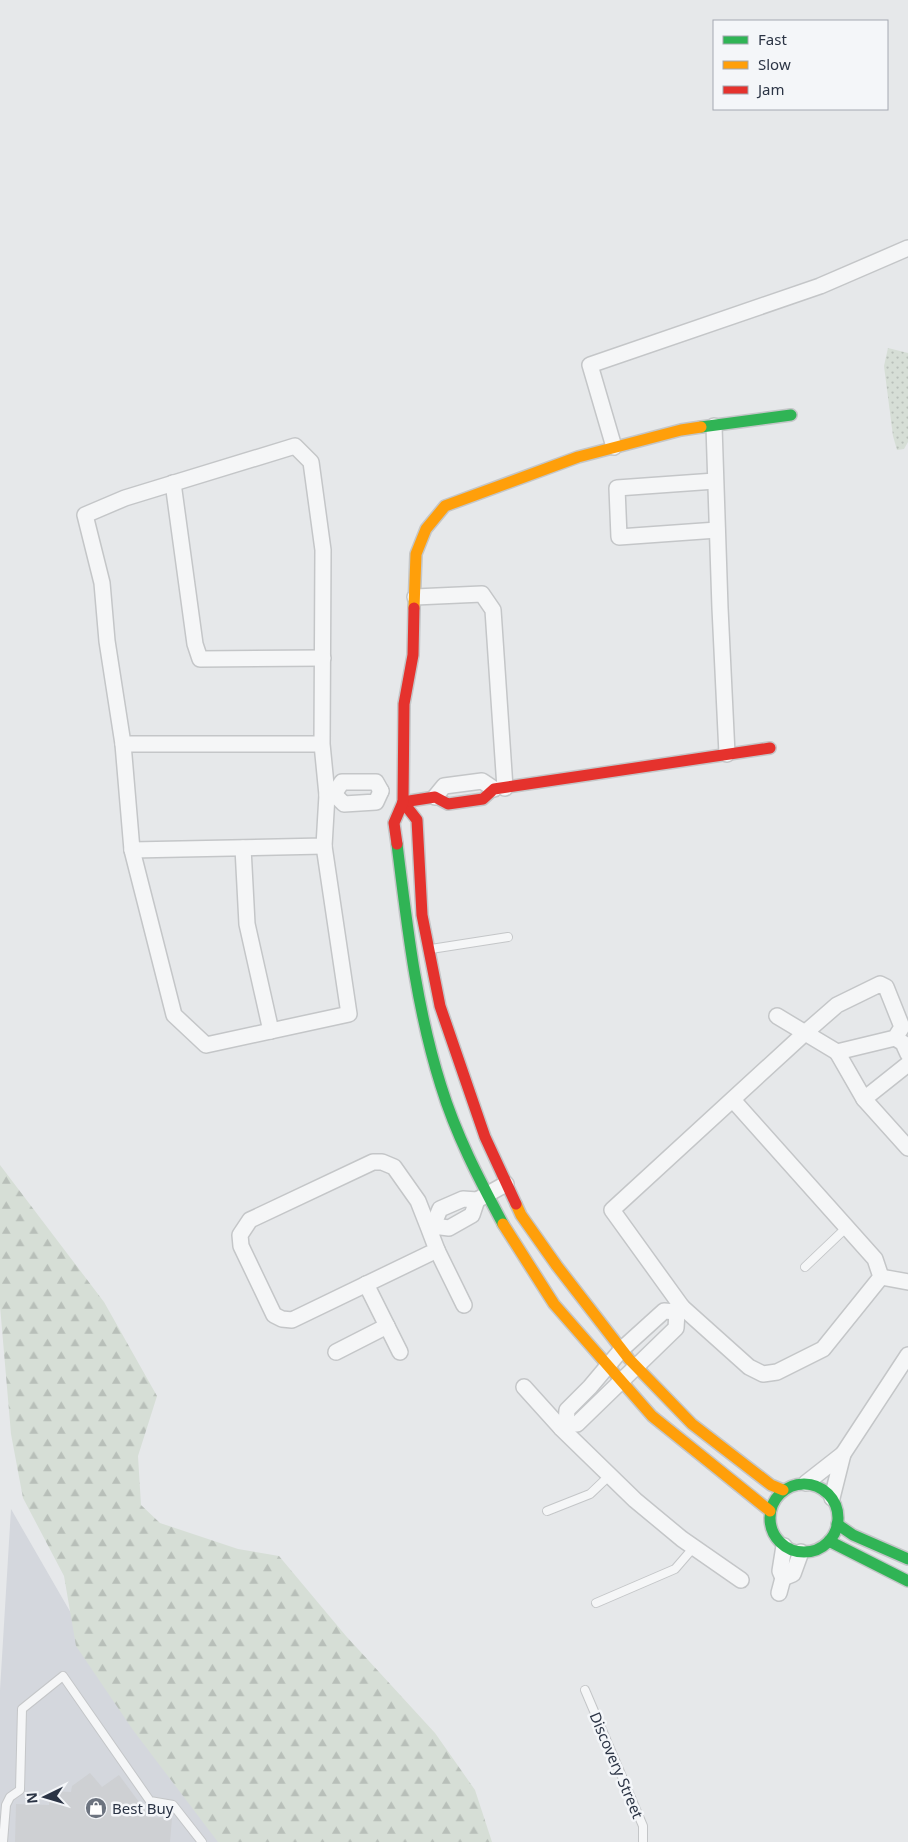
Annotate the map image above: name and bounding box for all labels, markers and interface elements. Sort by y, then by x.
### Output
legend [713,20,888,110]
text: Fast [758,29,787,49]
text: Slow [758,54,791,74]
text: Jam [756,79,785,99]
street label: Discovery Street [586,1709,649,1822]
north arrow [20,1772,70,1822]
text: N [22,1792,42,1805]
shop icon: Best Buy [84,1796,108,1820]
place label: Best Buy [112,1798,174,1818]

